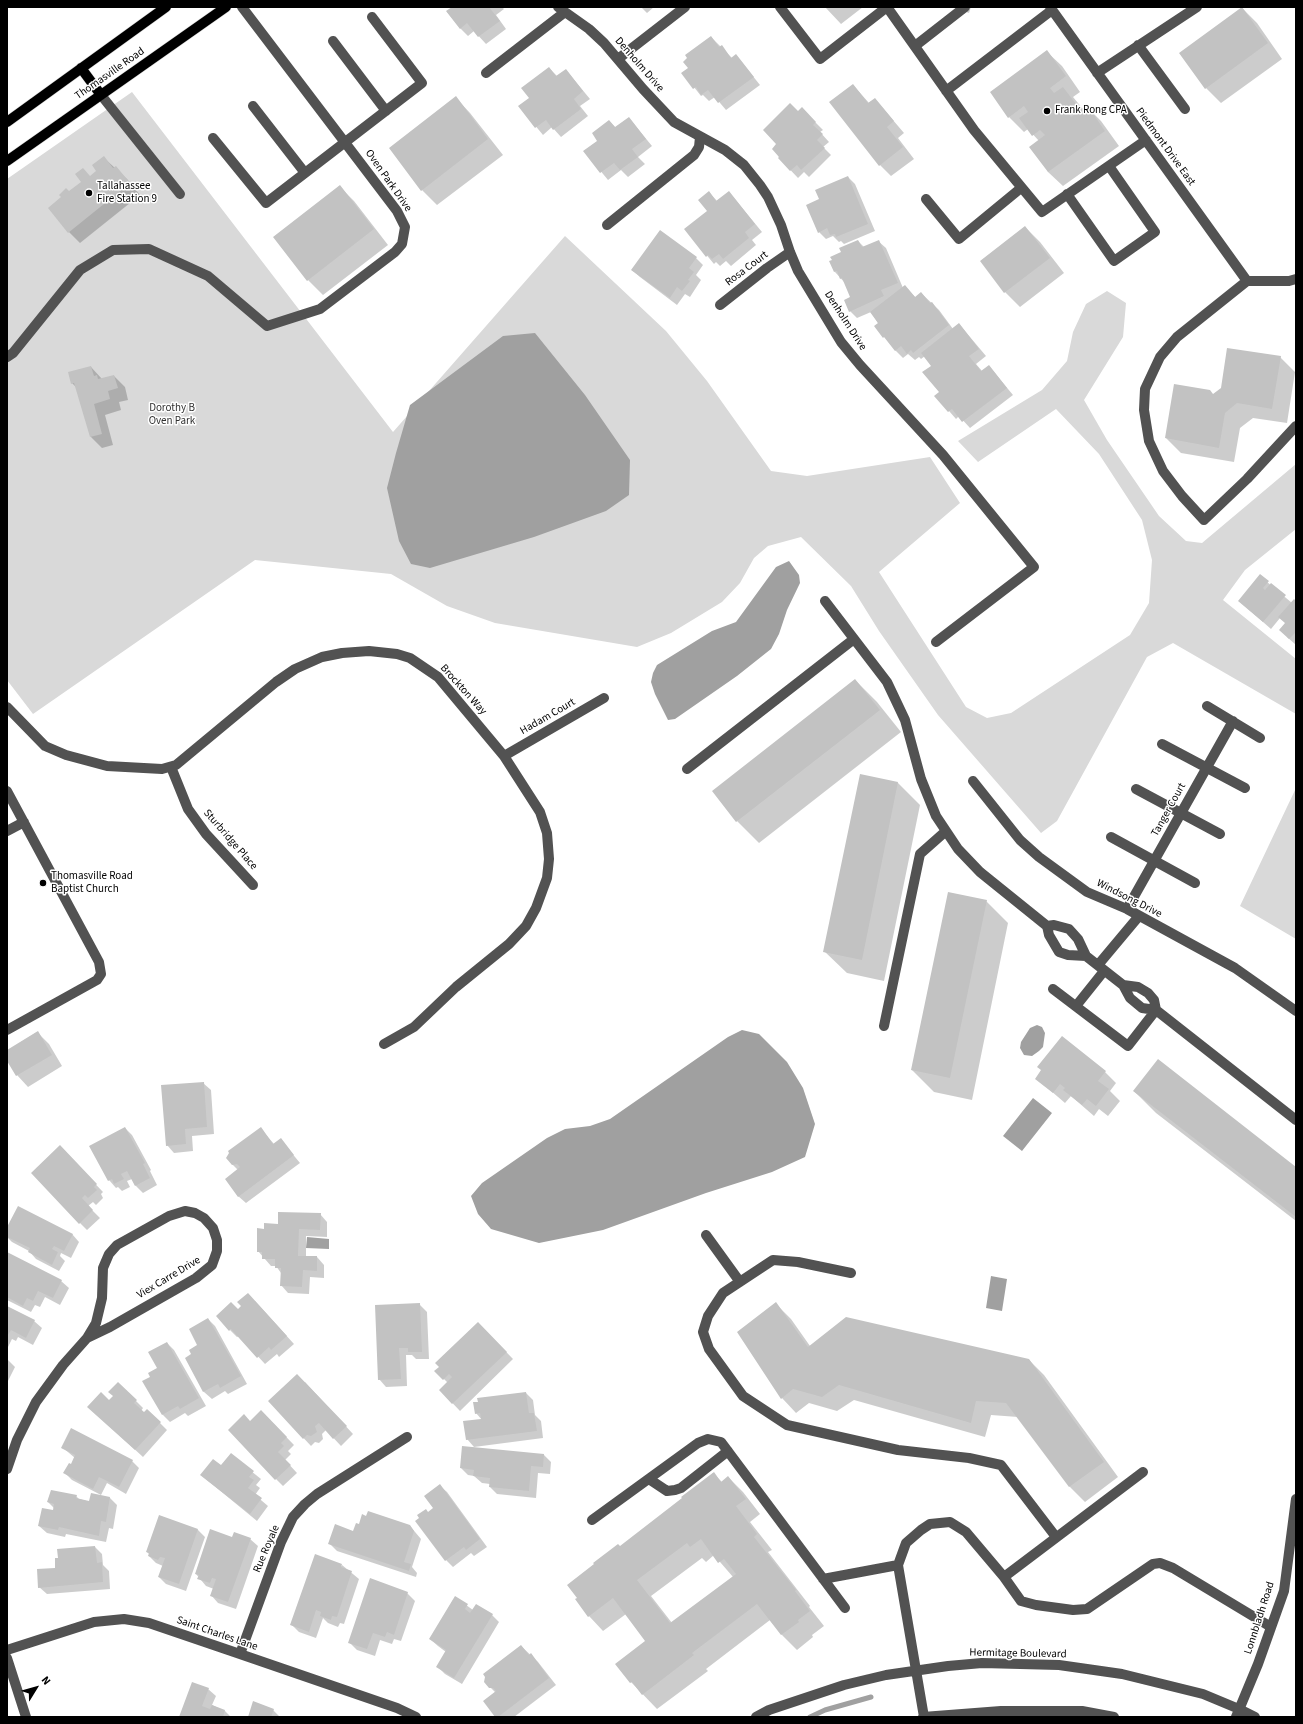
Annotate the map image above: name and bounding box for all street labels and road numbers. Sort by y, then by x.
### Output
street label: Denholm Drive [612,35,666,95]
street label: Thomasville Road [73,45,147,103]
street label: Piedmont Drive East [1132,106,1198,188]
street label: Oven Park Drive [362,147,414,215]
street label: Rosa Court [723,249,771,289]
street label: Denholm Drive [821,289,869,353]
street label: Brockton Way [437,662,489,718]
street label: Hadam Court [518,696,578,738]
street label: Tanger Court [1149,781,1189,839]
street label: Sturbridge Place [200,807,260,873]
street label: Windsong Drive [1094,877,1164,921]
street label: Viex Carre Drive [135,1254,203,1302]
street label: Rue Royale [251,1523,283,1575]
street label: Lonnbladh Road [1242,1580,1278,1656]
street label: Saint Charles Lane [175,1614,259,1654]
street label: Hermitage Boulevard [969,1647,1067,1661]

